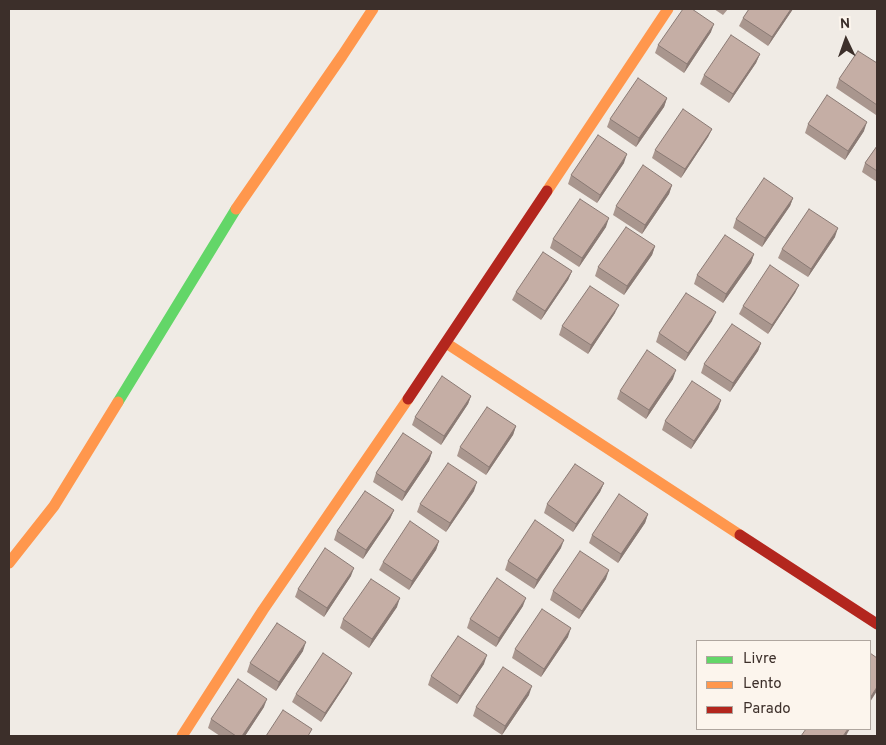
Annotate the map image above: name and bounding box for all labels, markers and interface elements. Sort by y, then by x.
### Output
north arrow [821,15,871,65]
text: N [840,16,851,33]
legend [696,640,871,730]
text: Livre [743,650,777,669]
text: Lento [743,675,782,694]
text: Parado [743,700,791,719]

